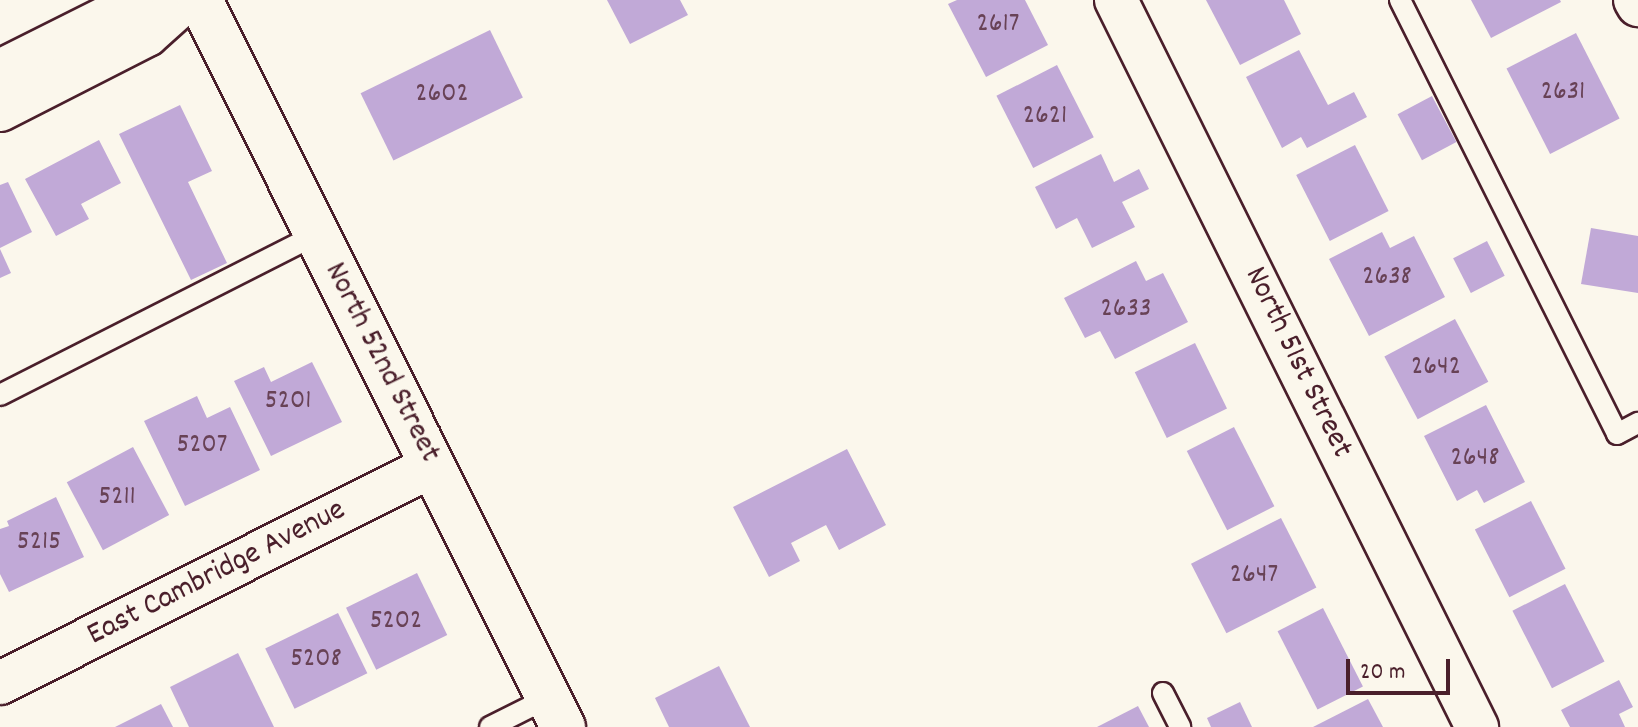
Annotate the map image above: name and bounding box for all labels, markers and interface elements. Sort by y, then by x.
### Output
house number: 2617 [977,8,1019,42]
house number: 2631 [1541,76,1585,110]
house number: 2602 [415,78,469,112]
house number: 2621 [1023,100,1067,134]
street label: North 52nd Street [314,257,448,469]
street label: North 51st Street [1234,261,1360,465]
house number: 2638 [1362,261,1412,295]
house number: 2633 [1101,293,1151,327]
house number: 2642 [1411,351,1461,385]
house number: 5201 [265,385,311,419]
house number: 5207 [176,429,228,463]
house number: 2648 [1451,442,1499,476]
house number: 5211 [98,481,136,515]
street label: East Cambridge Avenue [82,492,352,656]
house number: 5215 [17,526,61,560]
house number: 2647 [1230,559,1278,593]
house number: 5202 [370,605,422,639]
house number: 5208 [290,643,342,677]
scale bar [1350,643,1454,693]
text: 20 m [1360,656,1406,690]

